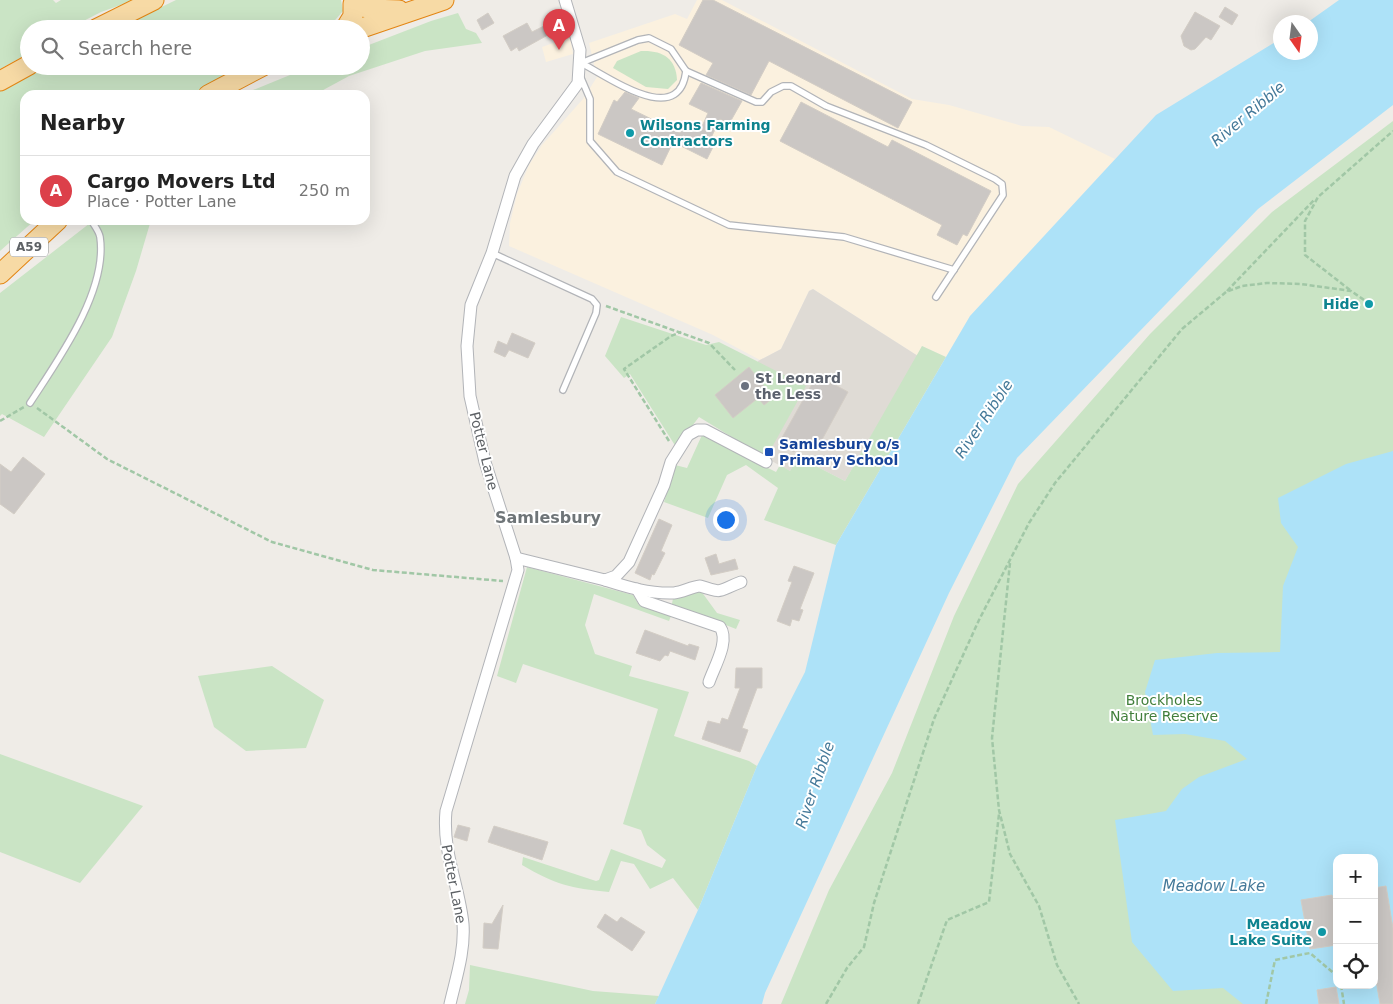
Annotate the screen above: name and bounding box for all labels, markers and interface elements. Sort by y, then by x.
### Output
pin: A [543,9,575,50]
north arrow [1273,15,1318,60]
search box [20,20,370,75]
icon: search [38,34,66,62]
text: Search here [78,37,192,59]
water label: River Ribble [1207,78,1289,150]
text: Nearby [40,111,125,135]
place label: Wilsons Farming Contractors [640,117,771,149]
marker: Wilsons Farming Contractors [624,127,636,139]
text: Cargo Movers Ltd [87,170,276,192]
text: A [50,181,62,200]
text: 250 m [299,181,350,200]
text: Place · Potter Lane [87,192,236,211]
road number: A59 [10,238,48,256]
place label: Hide [1323,296,1359,312]
marker: Hide [1363,298,1375,310]
place label: St Leonard the Less [755,370,841,402]
water label: River Ribble [951,376,1017,462]
marker: St Leonard the Less [739,380,751,392]
street label: Potter Lane [467,410,501,492]
place label: Samlesbury o/s Primary School [779,436,900,468]
marker: Samlesbury o/s Primary School [763,446,775,458]
your location [713,507,739,533]
district label: Samlesbury [495,508,602,527]
park label: Brockholes Nature Reserve [1110,692,1218,724]
water label: River Ribble [792,739,838,831]
street label: Potter Lane [438,843,470,925]
map controls [1333,854,1378,989]
button: + [1333,854,1378,899]
water label: Meadow Lake [1163,877,1265,895]
button: − [1333,899,1378,944]
place label: Meadow Lake Suite [1229,916,1312,948]
marker: Meadow Lake Suite [1316,926,1328,938]
button: locate [1333,944,1378,989]

